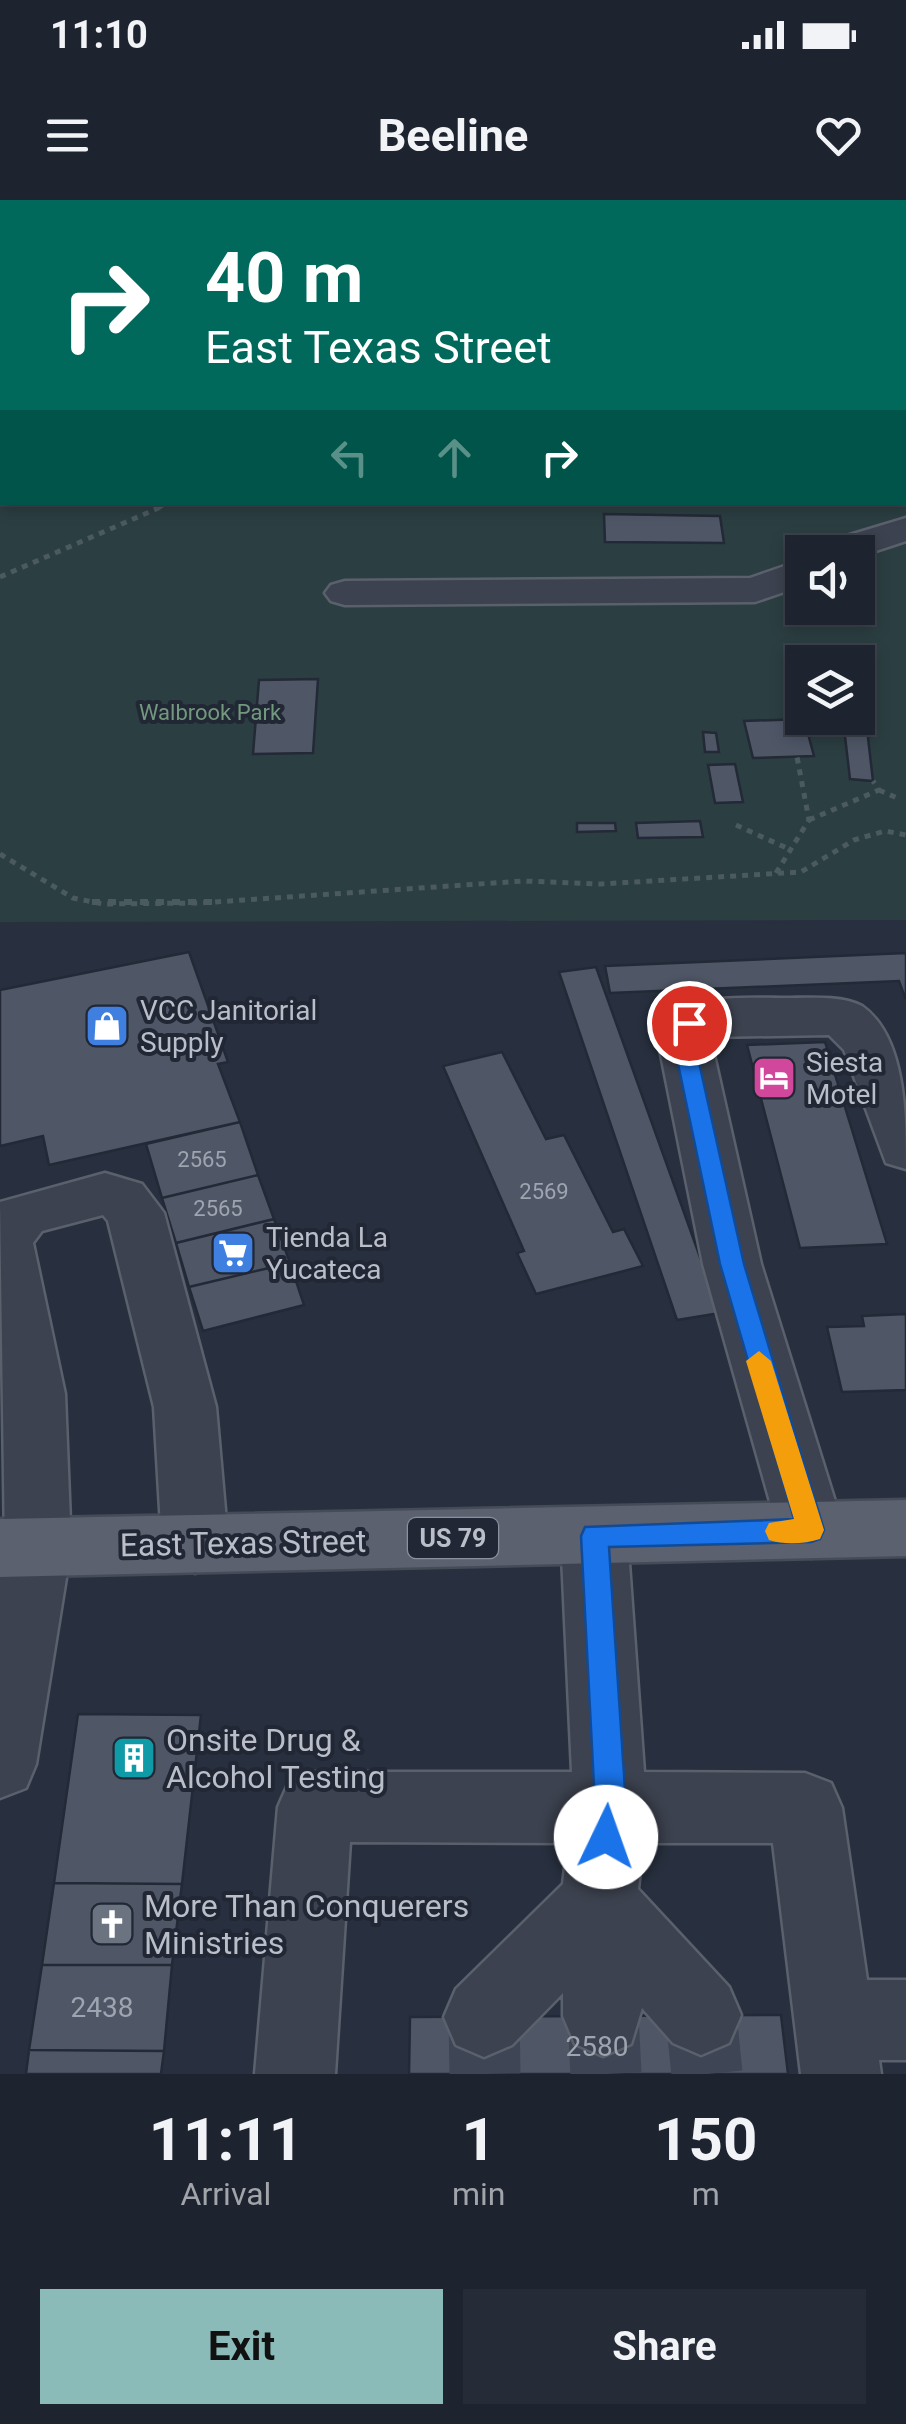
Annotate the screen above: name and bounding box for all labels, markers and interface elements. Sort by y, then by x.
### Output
text: 11:10 [50,13,148,57]
icon: menu [40,108,95,163]
icon: heart [811,108,866,163]
text: Beeline [378,109,528,162]
text: 40 m [205,237,363,319]
icon: right [40,240,170,370]
text: East Texas Street [205,321,552,374]
icon: left [322,430,377,485]
icon: ahead [427,430,482,485]
icon: right [532,430,587,485]
map controls [785,535,875,735]
button: sound [785,535,875,625]
button: layers [785,645,875,735]
park label: Walbrook Park [139,700,282,725]
pin [647,981,732,1066]
place label: VCC Janitorial Supply [140,994,317,1059]
icon: arrive [662,996,717,1051]
shop icon: VCC Janitorial Supply [84,1003,130,1049]
place label: Siesta Motel [806,1046,883,1111]
hotel icon: Siesta Motel [751,1055,797,1101]
house number: 2565 [177,1147,227,1172]
house number: 2569 [519,1179,569,1204]
house number: 2565 [193,1196,243,1221]
place label: Tienda La Yucateca [266,1221,388,1286]
supermarket icon: Tienda La Yucateca [210,1230,256,1276]
road number: US 79 [408,1518,498,1558]
street label: East Texas Street [119,1522,367,1564]
place label: Onsite Drug & Alcohol Testing [166,1721,386,1796]
building icon: Onsite Drug & Alcohol Testing [111,1735,157,1781]
position arrow [554,1785,658,1889]
place label: More Than Conquerers Ministries [144,1887,469,1962]
church icon: More Than Conquerers Ministries [89,1901,135,1947]
house number: 2438 [71,1991,133,2024]
house number: 2580 [566,2030,628,2063]
text: 11:11 [149,2104,303,2175]
text: 1 [461,2104,496,2175]
text: 150 [654,2104,757,2175]
text: Arrival [181,2175,271,2213]
text: min [452,2175,505,2213]
text: m [692,2175,720,2213]
button: Exit [40,2289,443,2404]
button: Share [463,2289,866,2404]

